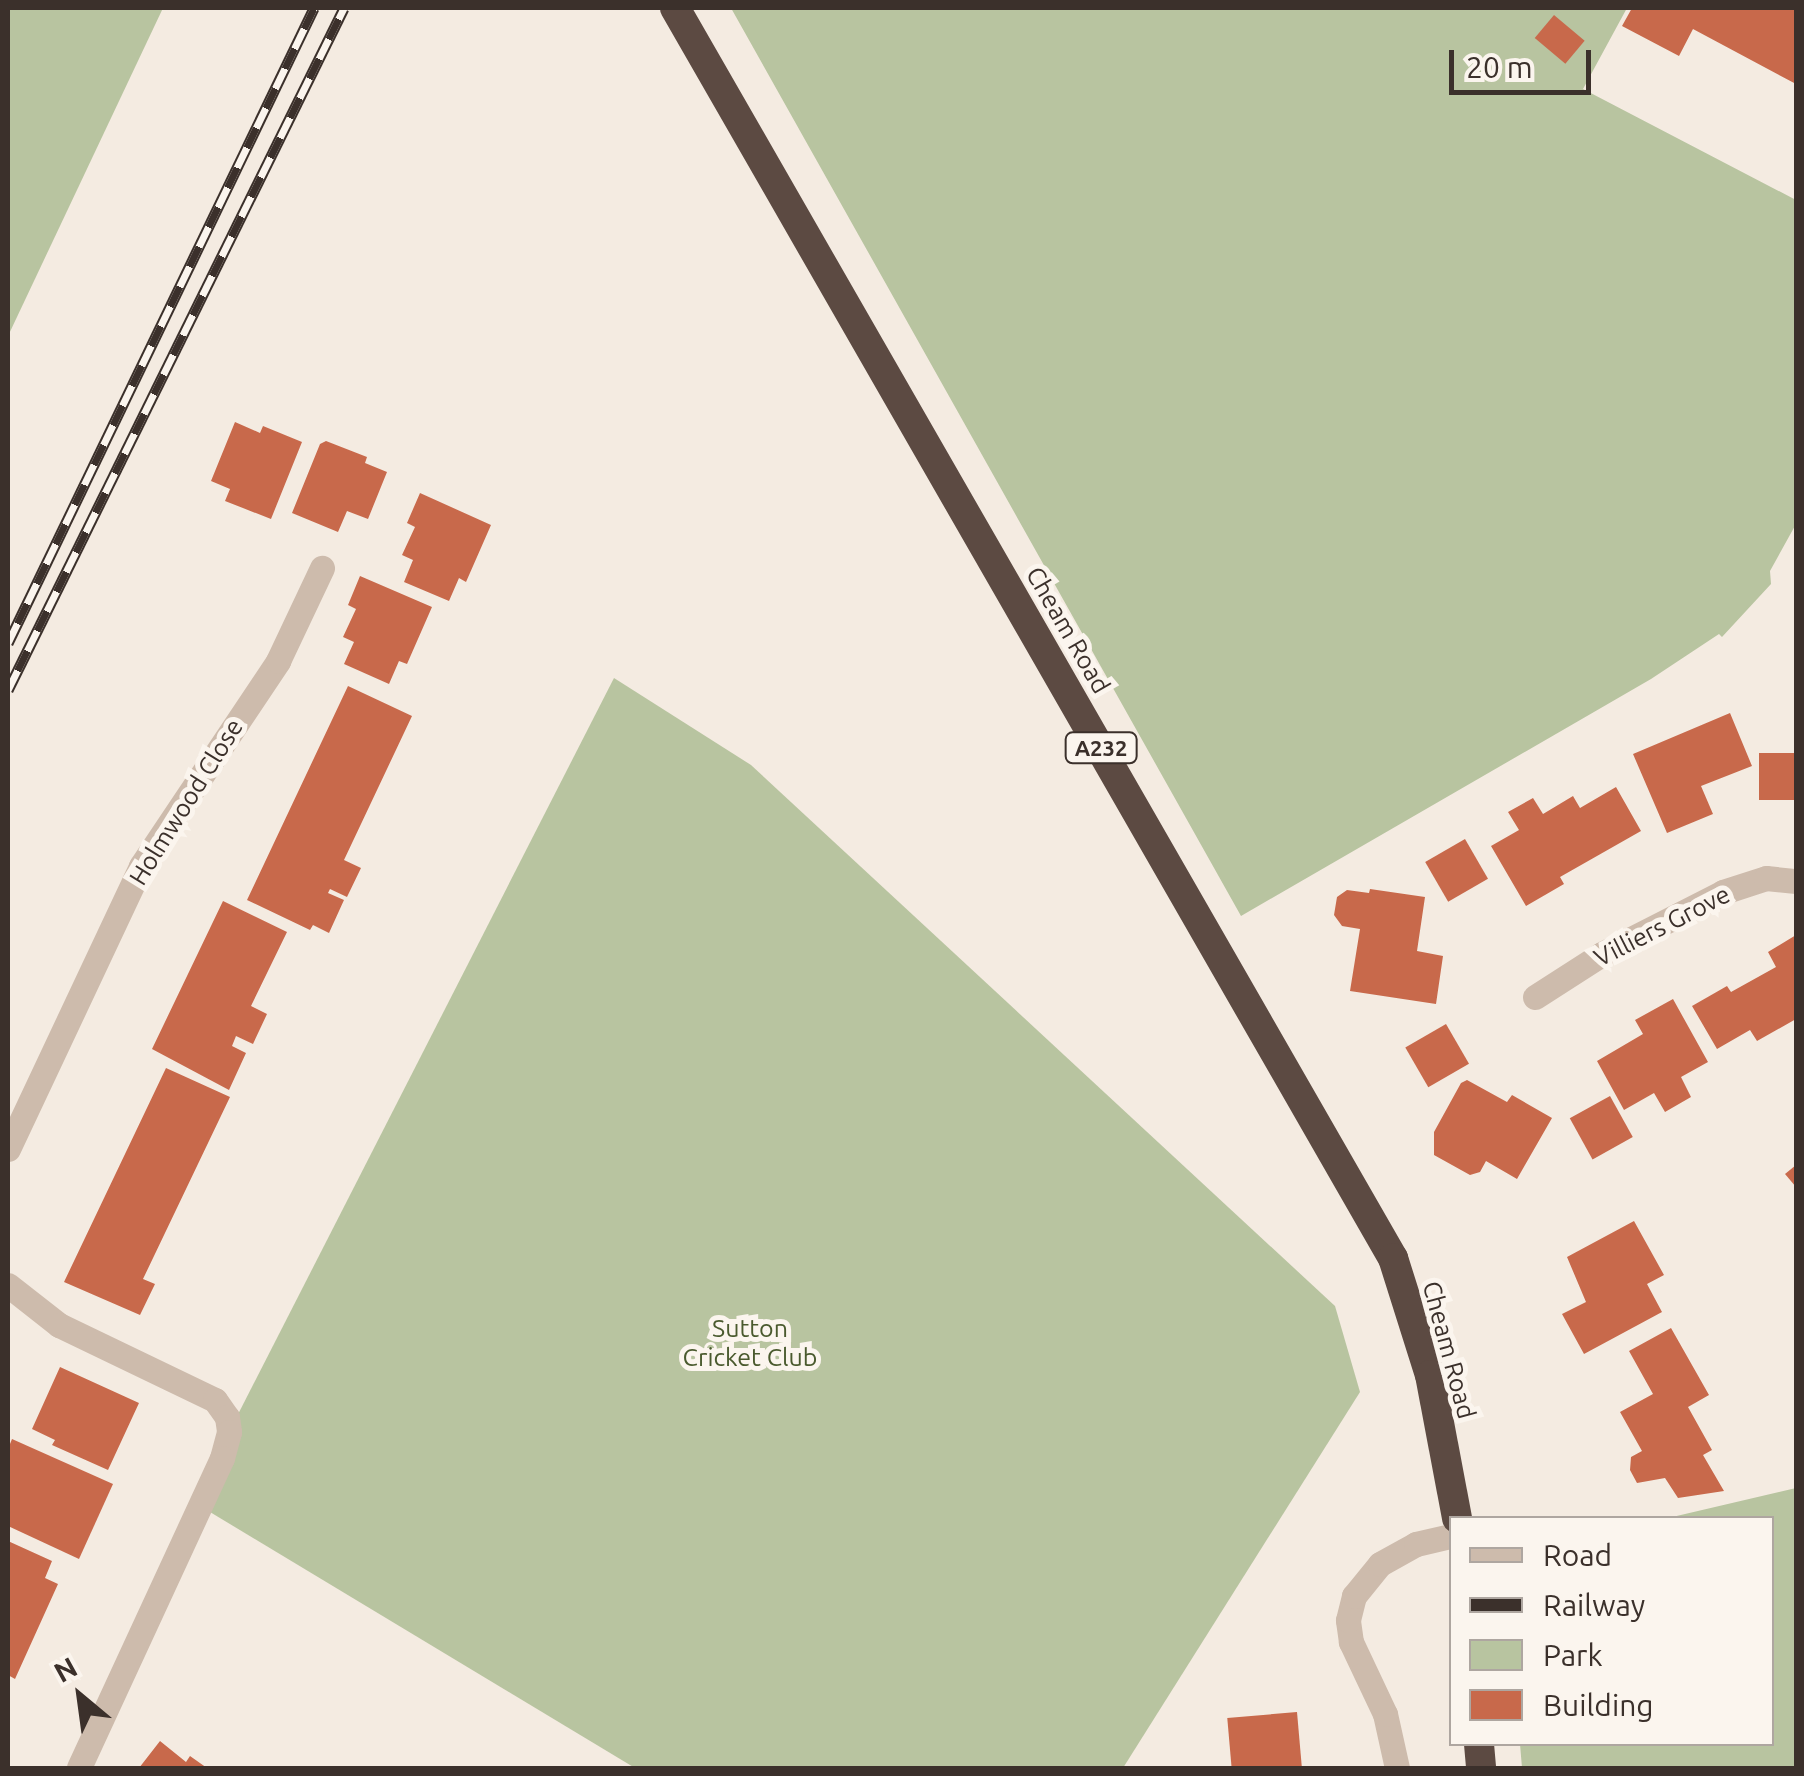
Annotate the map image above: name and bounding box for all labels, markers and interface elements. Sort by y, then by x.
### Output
scale bar [1454,30,1596,92]
text: 20 m [1466,50,1533,84]
street label: Cheam Road [1020,561,1116,699]
street label: Holmwood Close [123,713,249,891]
road number: A232 [1064,731,1138,765]
street label: Villiers Grove [1589,879,1735,973]
street label: Cheam Road [1416,1278,1482,1422]
park label: Sutton Cricket Club [683,1314,817,1373]
legend [1449,1516,1774,1746]
text: Road [1543,1538,1612,1572]
text: Railway [1543,1588,1645,1622]
text: Park [1543,1638,1603,1672]
north arrow [30,1646,130,1746]
text: N [49,1651,82,1688]
text: Building [1543,1688,1654,1722]

